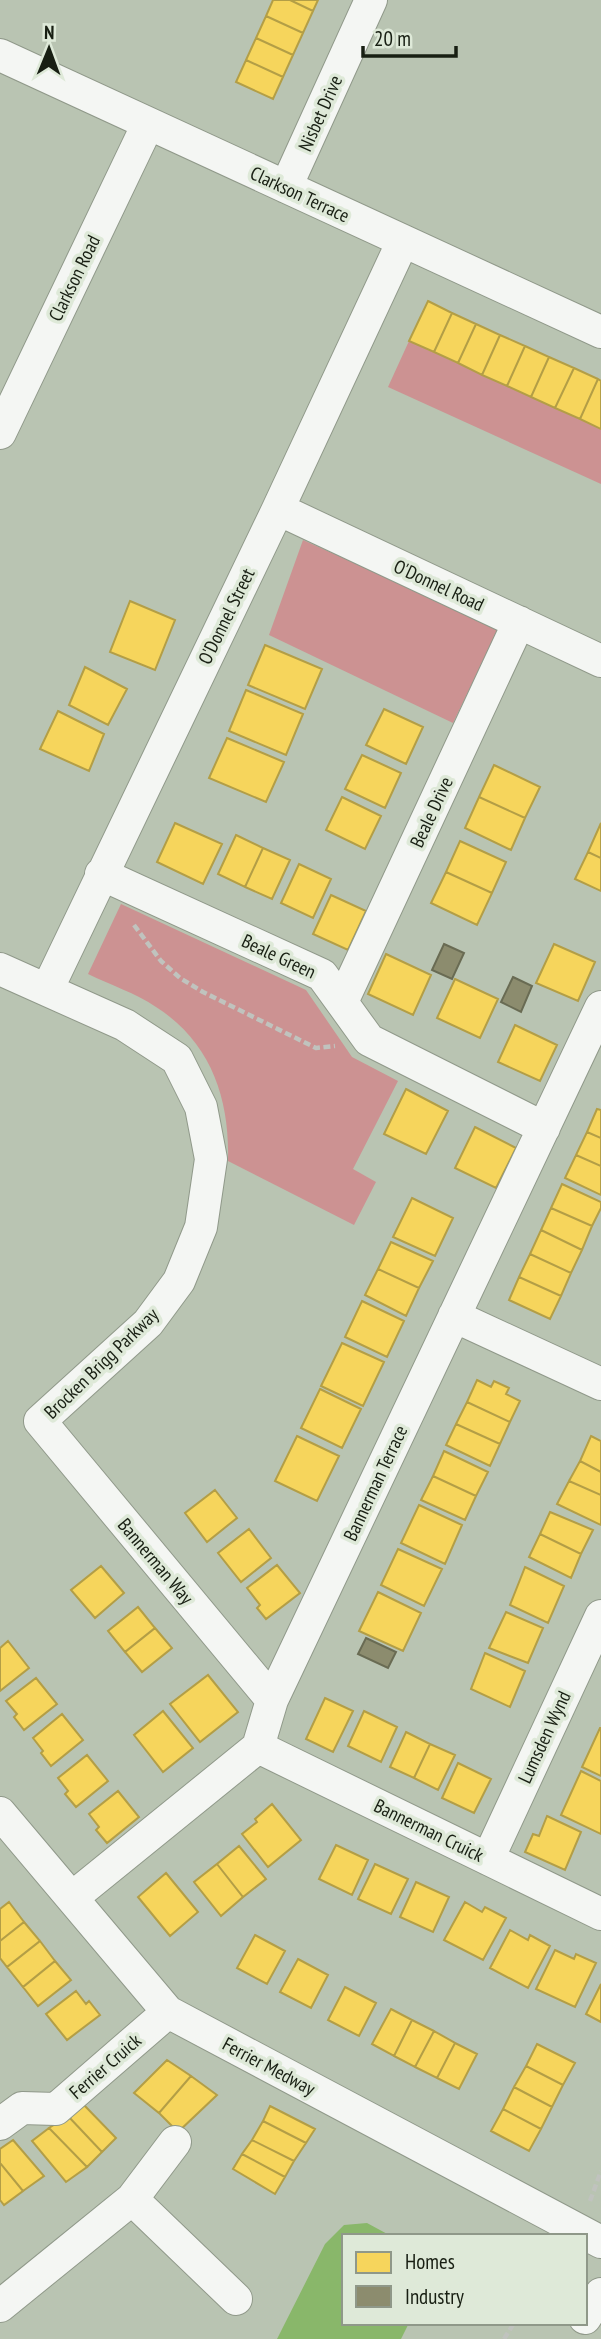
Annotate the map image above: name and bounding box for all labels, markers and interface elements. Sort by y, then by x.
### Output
north arrow [14,14,84,84]
scale bar [363,14,456,58]
text: N [44,20,55,44]
text: 20 m [374,25,411,52]
street label: Nisbet Drive [293,71,347,155]
street label: Clarkson Terrace [247,161,353,227]
street label: Clarkson Road [43,231,105,325]
street label: O'Donnel Road [390,554,488,616]
street label: O'Donnel Street [192,563,260,668]
street label: Beale Drive [404,773,458,851]
street label: Beale Green [238,928,320,984]
street label: Brocken Brigg Parkway [39,1302,164,1424]
street label: Bannerman Terrace [338,1421,412,1545]
street label: Bannerman Way [113,1513,200,1610]
street label: Lumsden Wynd [512,1687,576,1787]
street label: Bannerman Cruick [370,1793,488,1867]
street label: Ferrier Cruick [64,2028,146,2104]
street label: Ferrier Medway [219,2032,320,2101]
legend [342,2234,587,2325]
text: Homes [405,2248,455,2275]
text: Industry [405,2283,464,2310]

